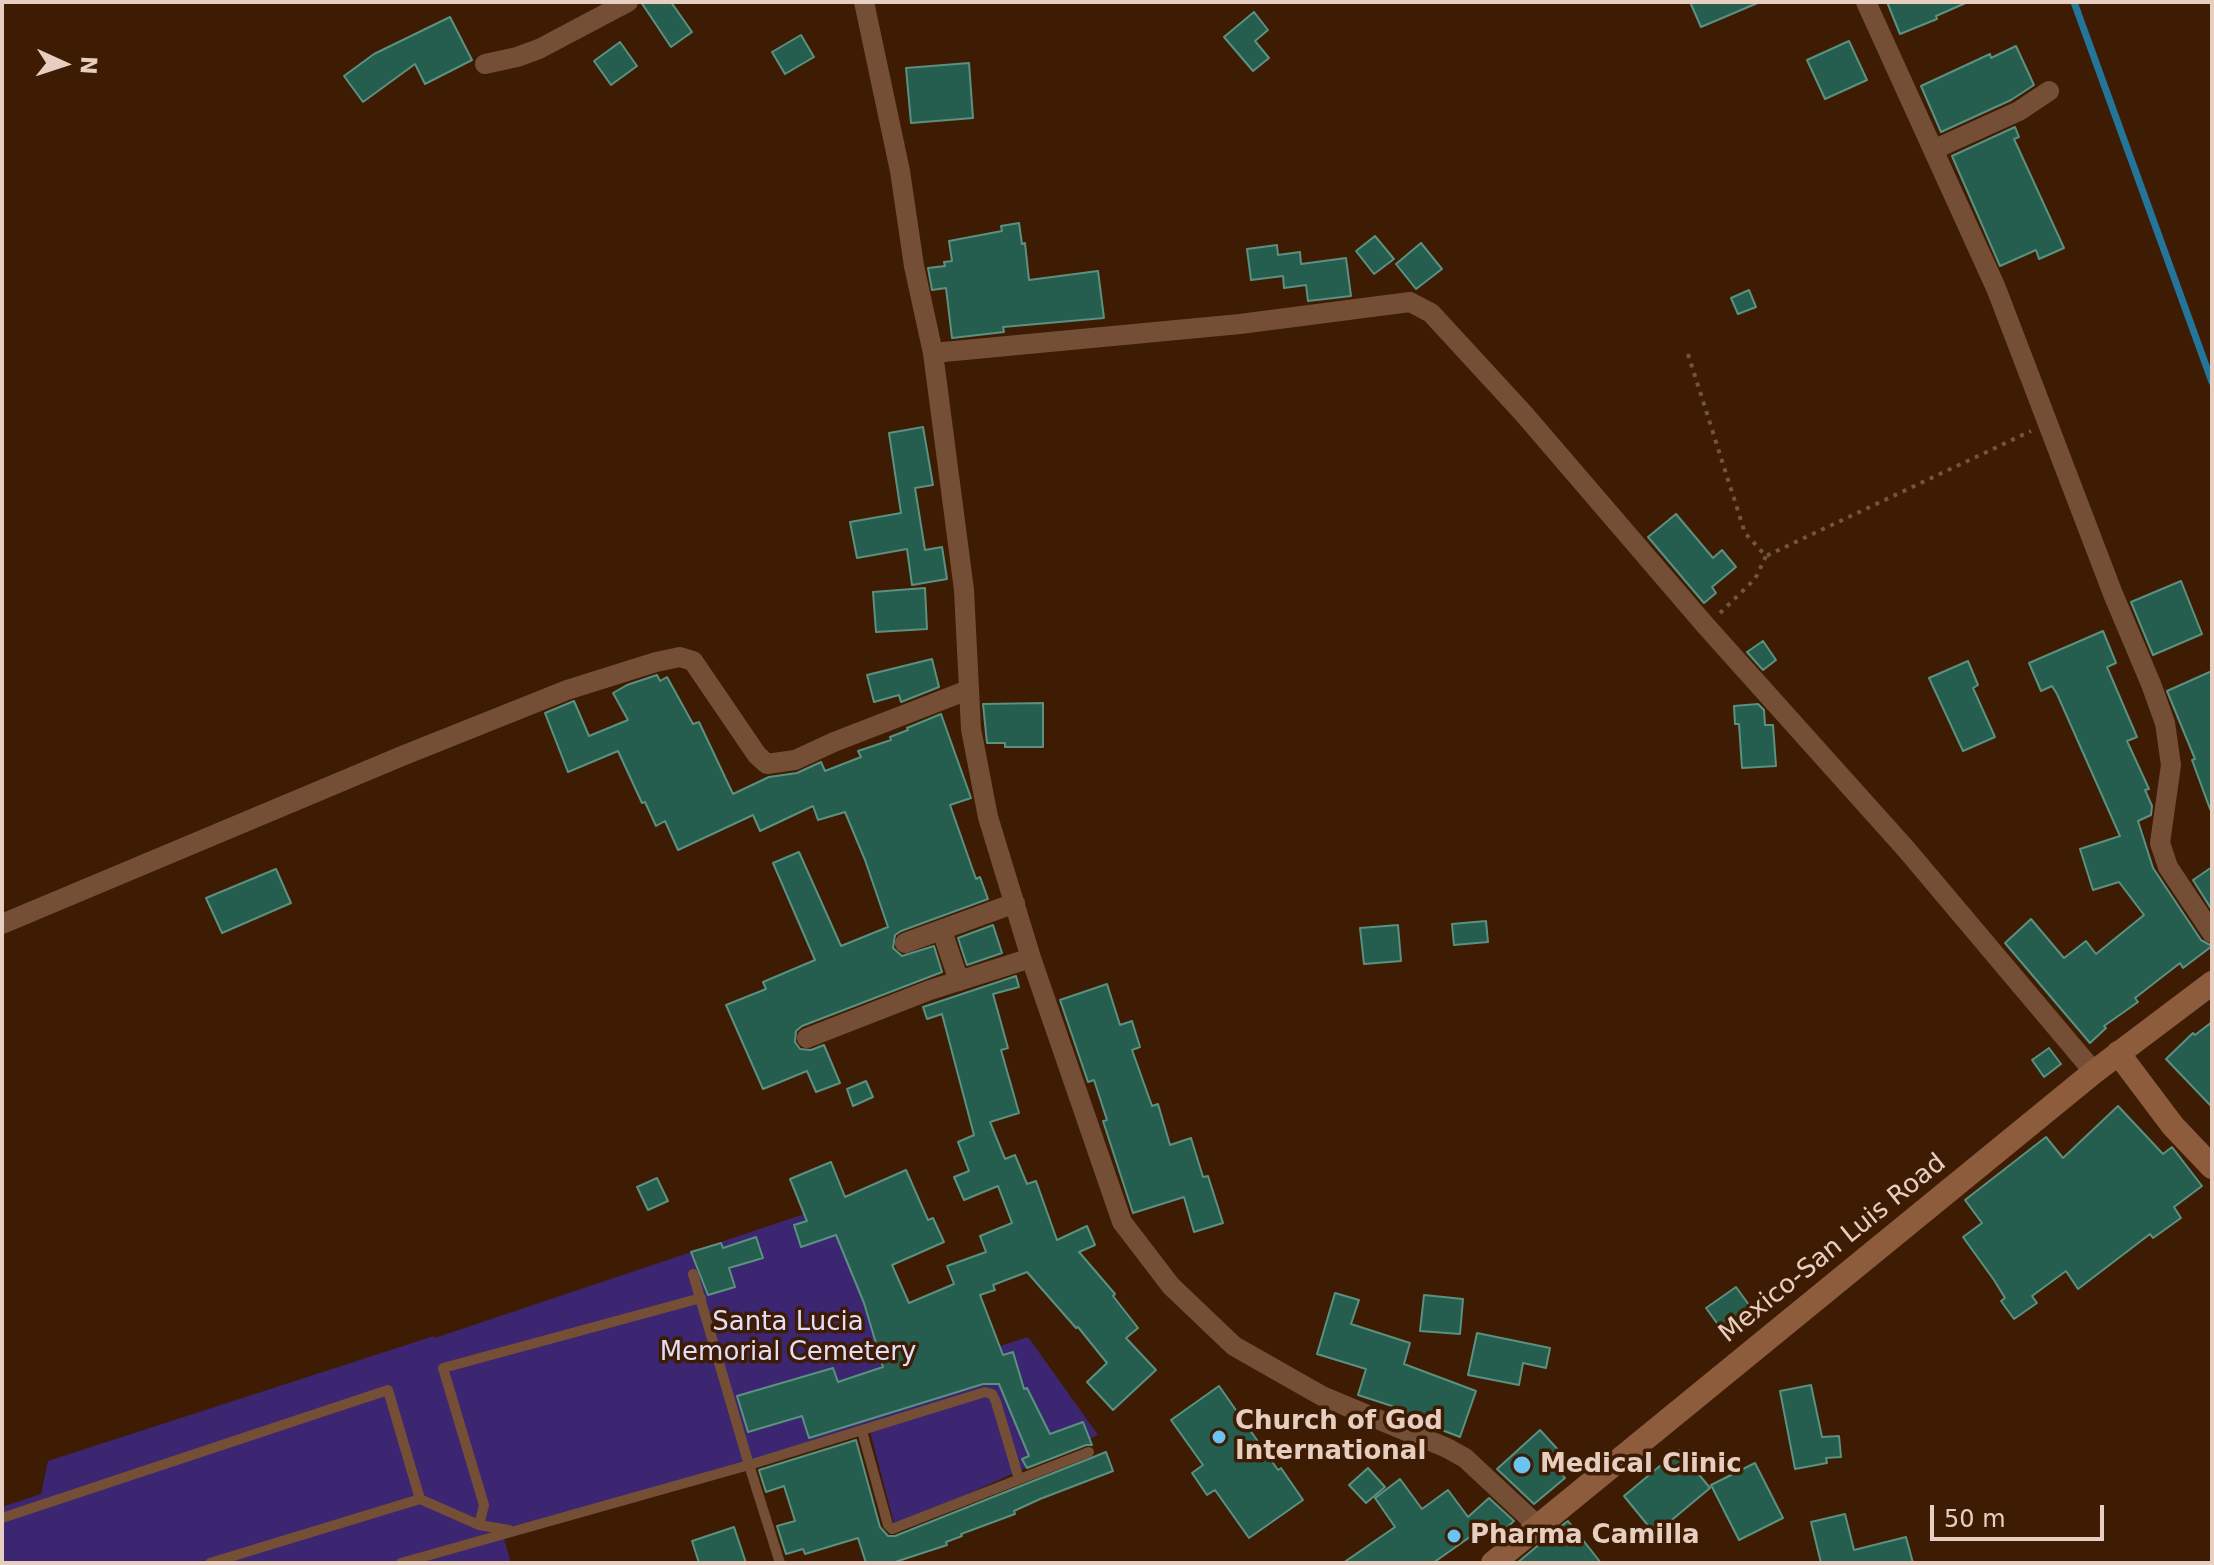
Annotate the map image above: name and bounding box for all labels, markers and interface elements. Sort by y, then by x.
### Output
north arrow [24,24,104,104]
text: N [76,55,101,75]
street label: Mexico-San Luis Road [1713,1148,1953,1350]
park label: Santa Lucia Memorial Cemetery [660,1307,916,1368]
place label: Church of God International [1235,1406,1443,1468]
marker: Church of God International [1210,1428,1228,1446]
place label: Medical Clinic [1540,1449,1742,1481]
marker: Medical Clinic [1511,1454,1533,1476]
scale bar [1934,1489,2108,1539]
text: 50 m [1944,1505,2006,1533]
place label: Pharma Camilla [1470,1520,1700,1552]
marker: Pharma Camilla [1445,1527,1463,1545]

